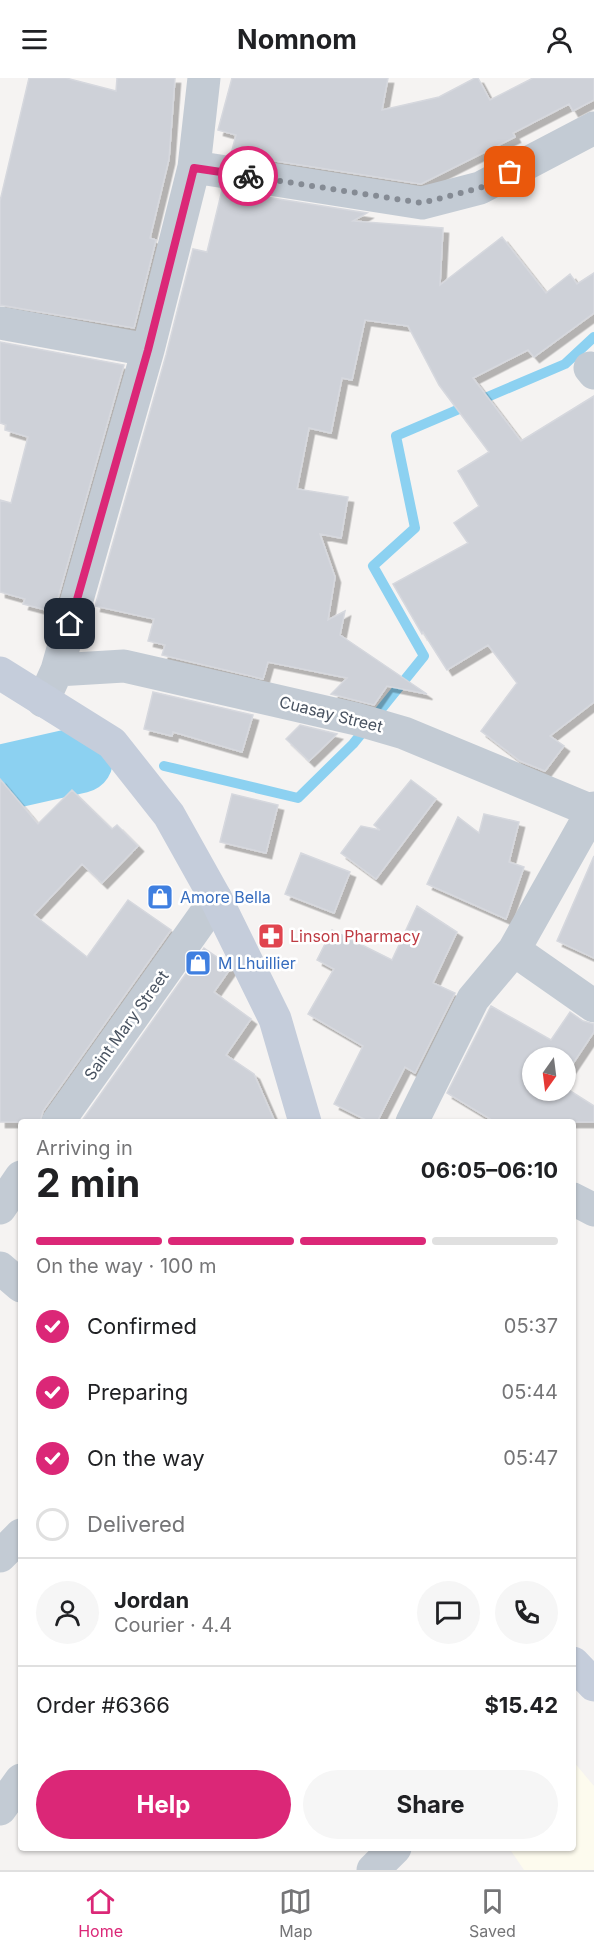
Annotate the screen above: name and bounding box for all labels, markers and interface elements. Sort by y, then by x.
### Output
icon: menu [18,23,51,56]
text: Nomnom [237,23,357,56]
icon: person [543,23,576,56]
courier [218,146,278,206]
pin [484,146,535,197]
icon: bag [493,155,526,188]
icon: bike [232,160,265,193]
pin [44,598,95,649]
icon: home [53,607,86,640]
street label: Cuasay Street [277,691,385,737]
shop icon: Amore Bella [145,882,175,912]
place label: Amore Bella [180,887,271,907]
pharmacy icon: Linson Pharmacy [256,921,286,951]
place label: Linson Pharmacy [290,926,420,946]
shop icon: M Lhuillier [183,948,213,978]
place label: M Lhuillier [218,953,296,973]
street label: Saint Mary Street [80,966,172,1084]
north arrow [522,1047,576,1101]
map controls [522,1047,576,1101]
text: Arriving in [36,1136,133,1160]
text: 06:05–06:10 [421,1157,558,1183]
text: 2 min [36,1159,140,1206]
text: On the way · 100 m [36,1254,216,1278]
icon: check [36,1310,69,1343]
text: Confirmed [87,1313,197,1339]
text: 05:37 [504,1314,558,1338]
icon: check [36,1376,69,1409]
text: Preparing [87,1379,188,1405]
text: 05:44 [502,1380,558,1404]
icon: check [36,1442,69,1475]
text: On the way [87,1445,205,1471]
text: 05:47 [503,1446,558,1470]
text: Delivered [87,1511,185,1537]
button: person [36,1581,99,1644]
button: chat [417,1581,480,1644]
button: phone [495,1581,558,1644]
text: Jordan [114,1587,189,1613]
text: Courier · 4.4 [114,1613,232,1637]
text: Order #6366 [36,1692,170,1718]
text: $15.42 [484,1692,558,1718]
button: Help [36,1770,291,1839]
button: Share [303,1770,558,1839]
tab: Home [78,1885,123,1941]
tab: Map [279,1885,313,1941]
tab: Saved [469,1885,516,1941]

